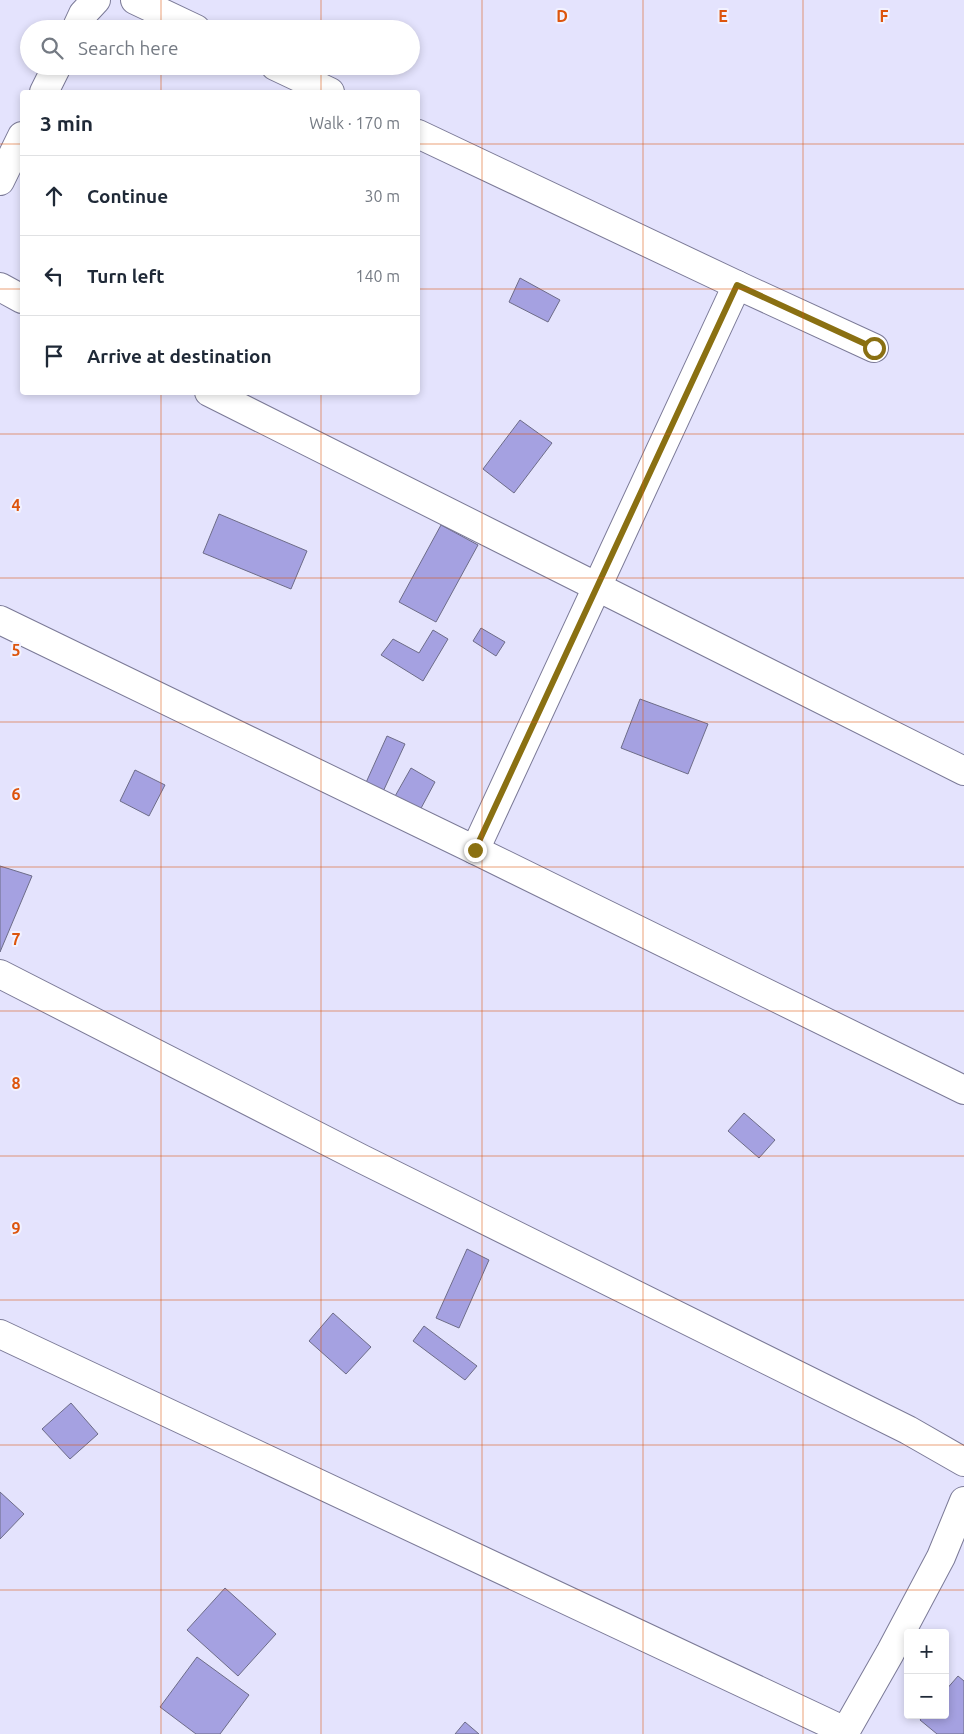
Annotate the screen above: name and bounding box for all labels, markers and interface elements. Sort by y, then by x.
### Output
text: D [556,7,568,25]
text: E [718,7,728,25]
text: F [880,7,889,25]
search box [20,20,420,75]
icon: search [38,34,66,62]
text: Search here [78,37,178,59]
text: 3 min [40,111,93,135]
text: Walk · 170 m [309,114,400,132]
icon: ahead [40,182,68,210]
text: Continue [87,185,168,207]
text: 30 m [364,187,400,205]
icon: left [40,262,68,290]
text: Turn left [87,265,165,287]
text: 140 m [355,267,400,285]
route start [863,337,886,360]
icon: arrive [40,342,68,370]
text: Arrive at destination [87,345,272,367]
text: 4 [11,496,21,514]
text: 5 [11,641,21,659]
text: 6 [11,785,21,803]
route end [464,839,487,862]
text: 7 [11,930,21,948]
text: 8 [11,1074,21,1092]
text: 9 [11,1219,21,1237]
map controls [904,1629,949,1719]
button: + [904,1629,949,1674]
button: − [904,1674,949,1719]

